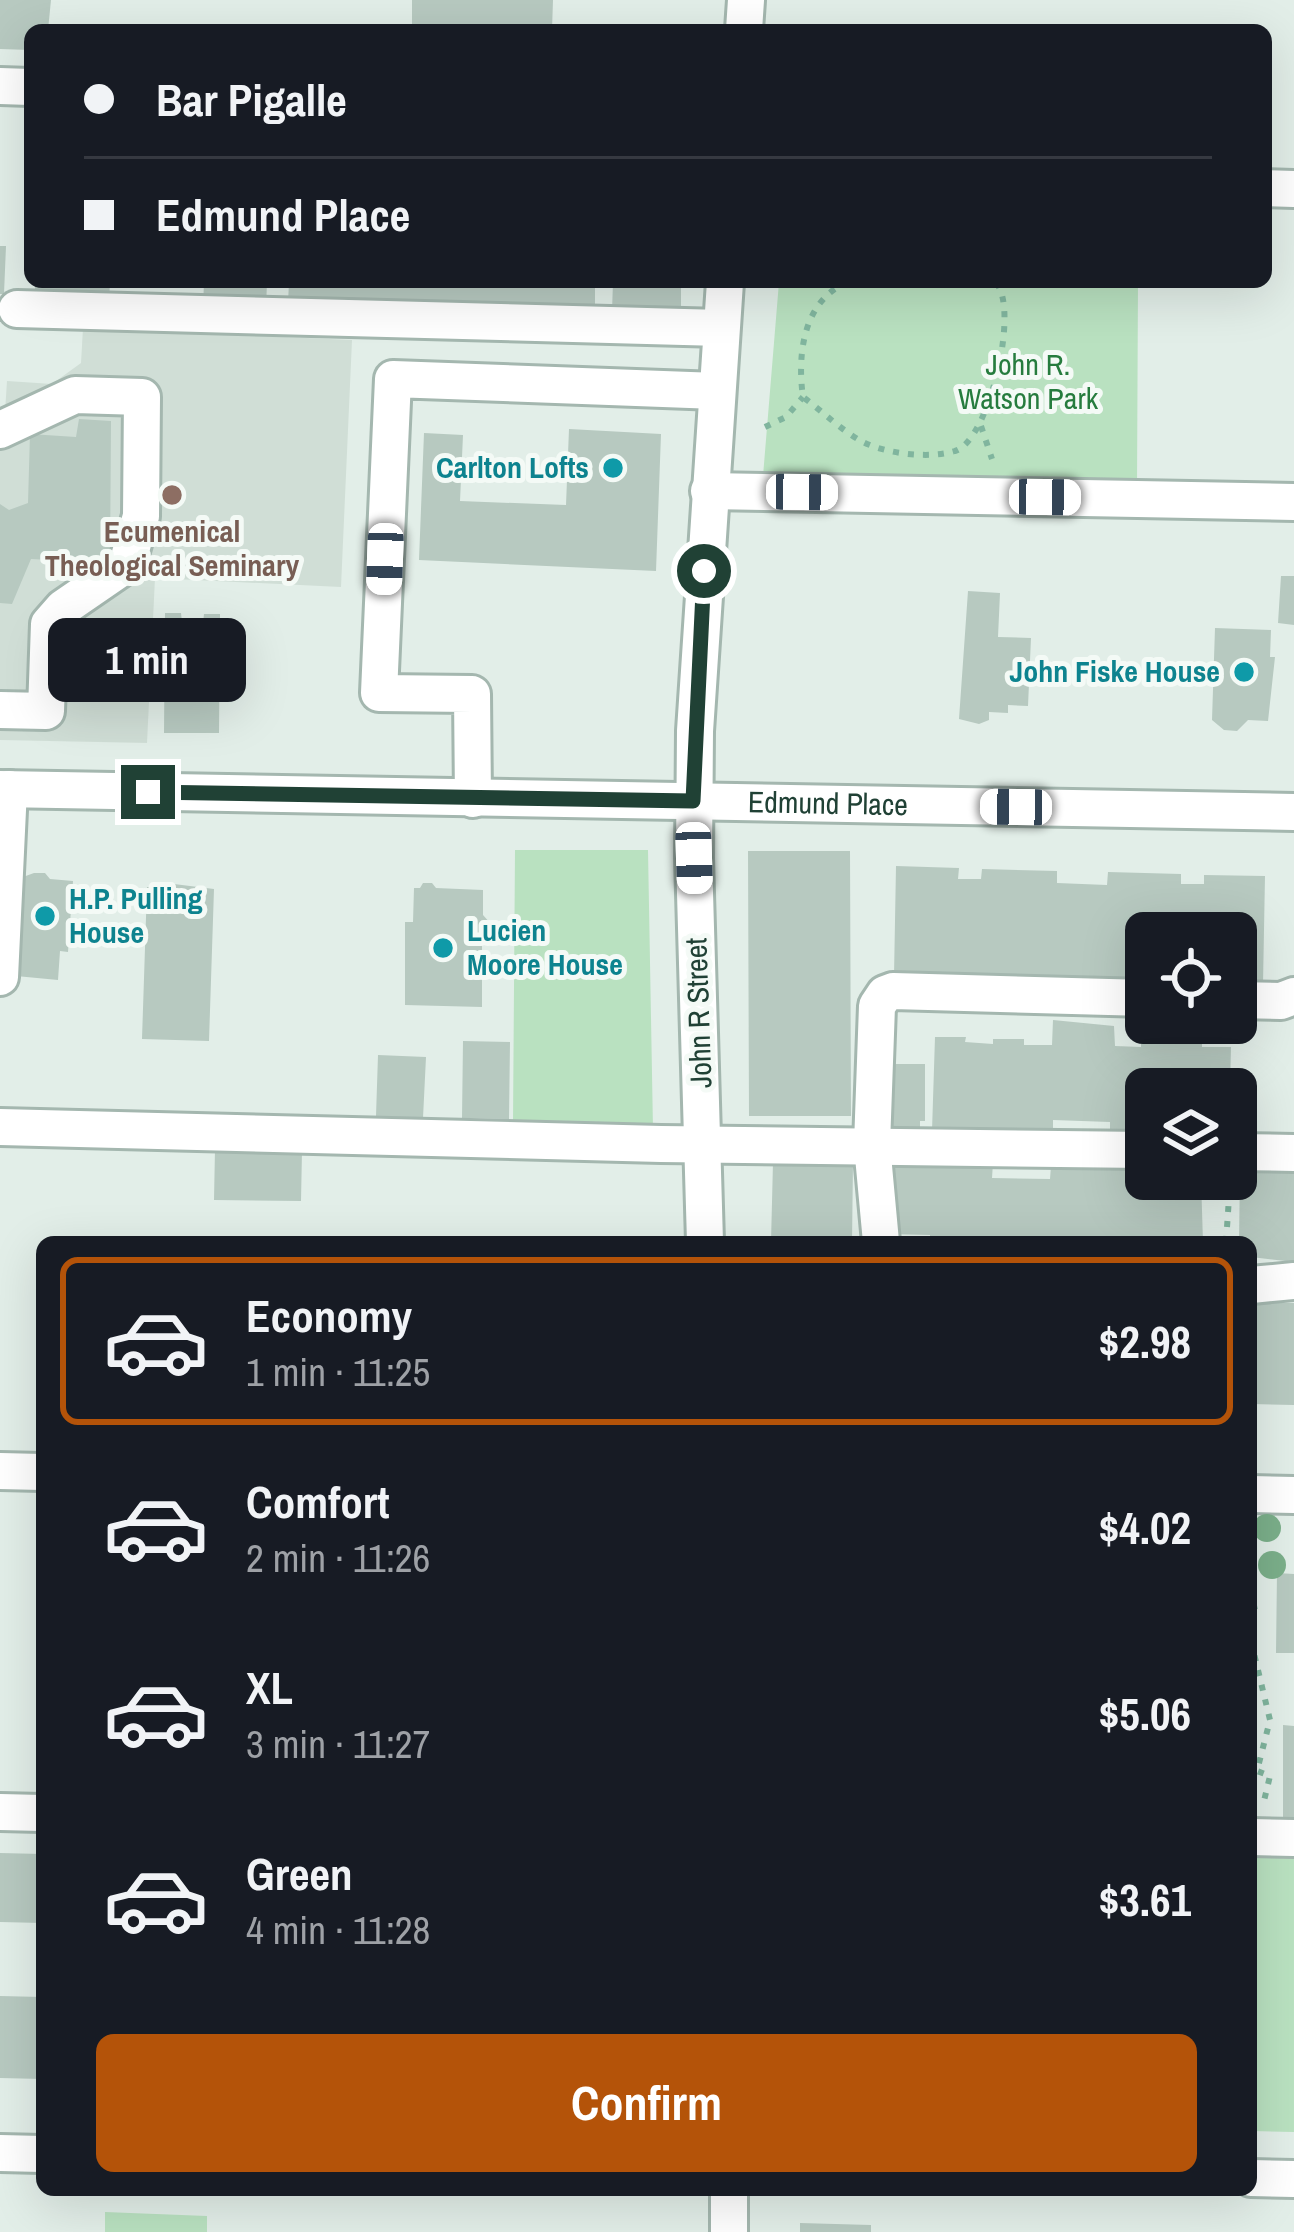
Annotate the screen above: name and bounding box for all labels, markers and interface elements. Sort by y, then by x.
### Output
text: Bar Pigalle [156,69,347,130]
text: Edmund Place [156,184,410,245]
park label: John R. Watson Park [958,344,1099,418]
place label: Carlton Lofts [436,447,589,487]
marker: Carlton Lofts [600,455,626,481]
car [766,473,838,511]
car [1009,478,1081,516]
marker: Ecumenical Theological Seminary [159,482,185,508]
place label: Ecumenical Theological Seminary [45,511,299,585]
car [366,522,404,596]
route start [677,544,731,598]
callout: 1 min [49,618,247,702]
text: 1 min [105,634,189,686]
place label: John Fiske House [1009,651,1220,691]
marker: John Fiske House [1231,659,1257,685]
route end [121,765,175,819]
street label: Edmund Place [747,781,908,824]
car [980,788,1052,826]
car [675,821,713,895]
place label: H.P. Pulling House [69,878,203,952]
marker: H.P. Pulling House [32,903,58,929]
place label: Lucien Moore House [467,910,623,984]
map controls [1125,912,1257,1200]
button: locate [1125,912,1257,1044]
marker: Lucien Moore House [430,935,456,961]
street label: John R Street [675,937,721,1089]
button: layers [1125,1068,1257,1200]
text: Economy [246,1285,412,1346]
icon: car [102,1287,210,1395]
text: $2.98 [1099,1311,1191,1372]
text: 1 min · 11:25 [246,1346,430,1398]
text: Comfort [246,1471,389,1532]
icon: car [102,1473,210,1581]
text: $4.02 [1099,1497,1191,1558]
text: 2 min · 11:26 [246,1532,430,1584]
text: XL [246,1657,293,1718]
icon: car [102,1659,210,1767]
text: $5.06 [1099,1683,1191,1744]
text: 3 min · 11:27 [246,1718,430,1770]
text: Green [246,1843,353,1904]
icon: car [102,1845,210,1953]
text: $3.61 [1099,1869,1191,1930]
text: 4 min · 11:28 [246,1904,430,1956]
button: Confirm [96,2034,1197,2172]

